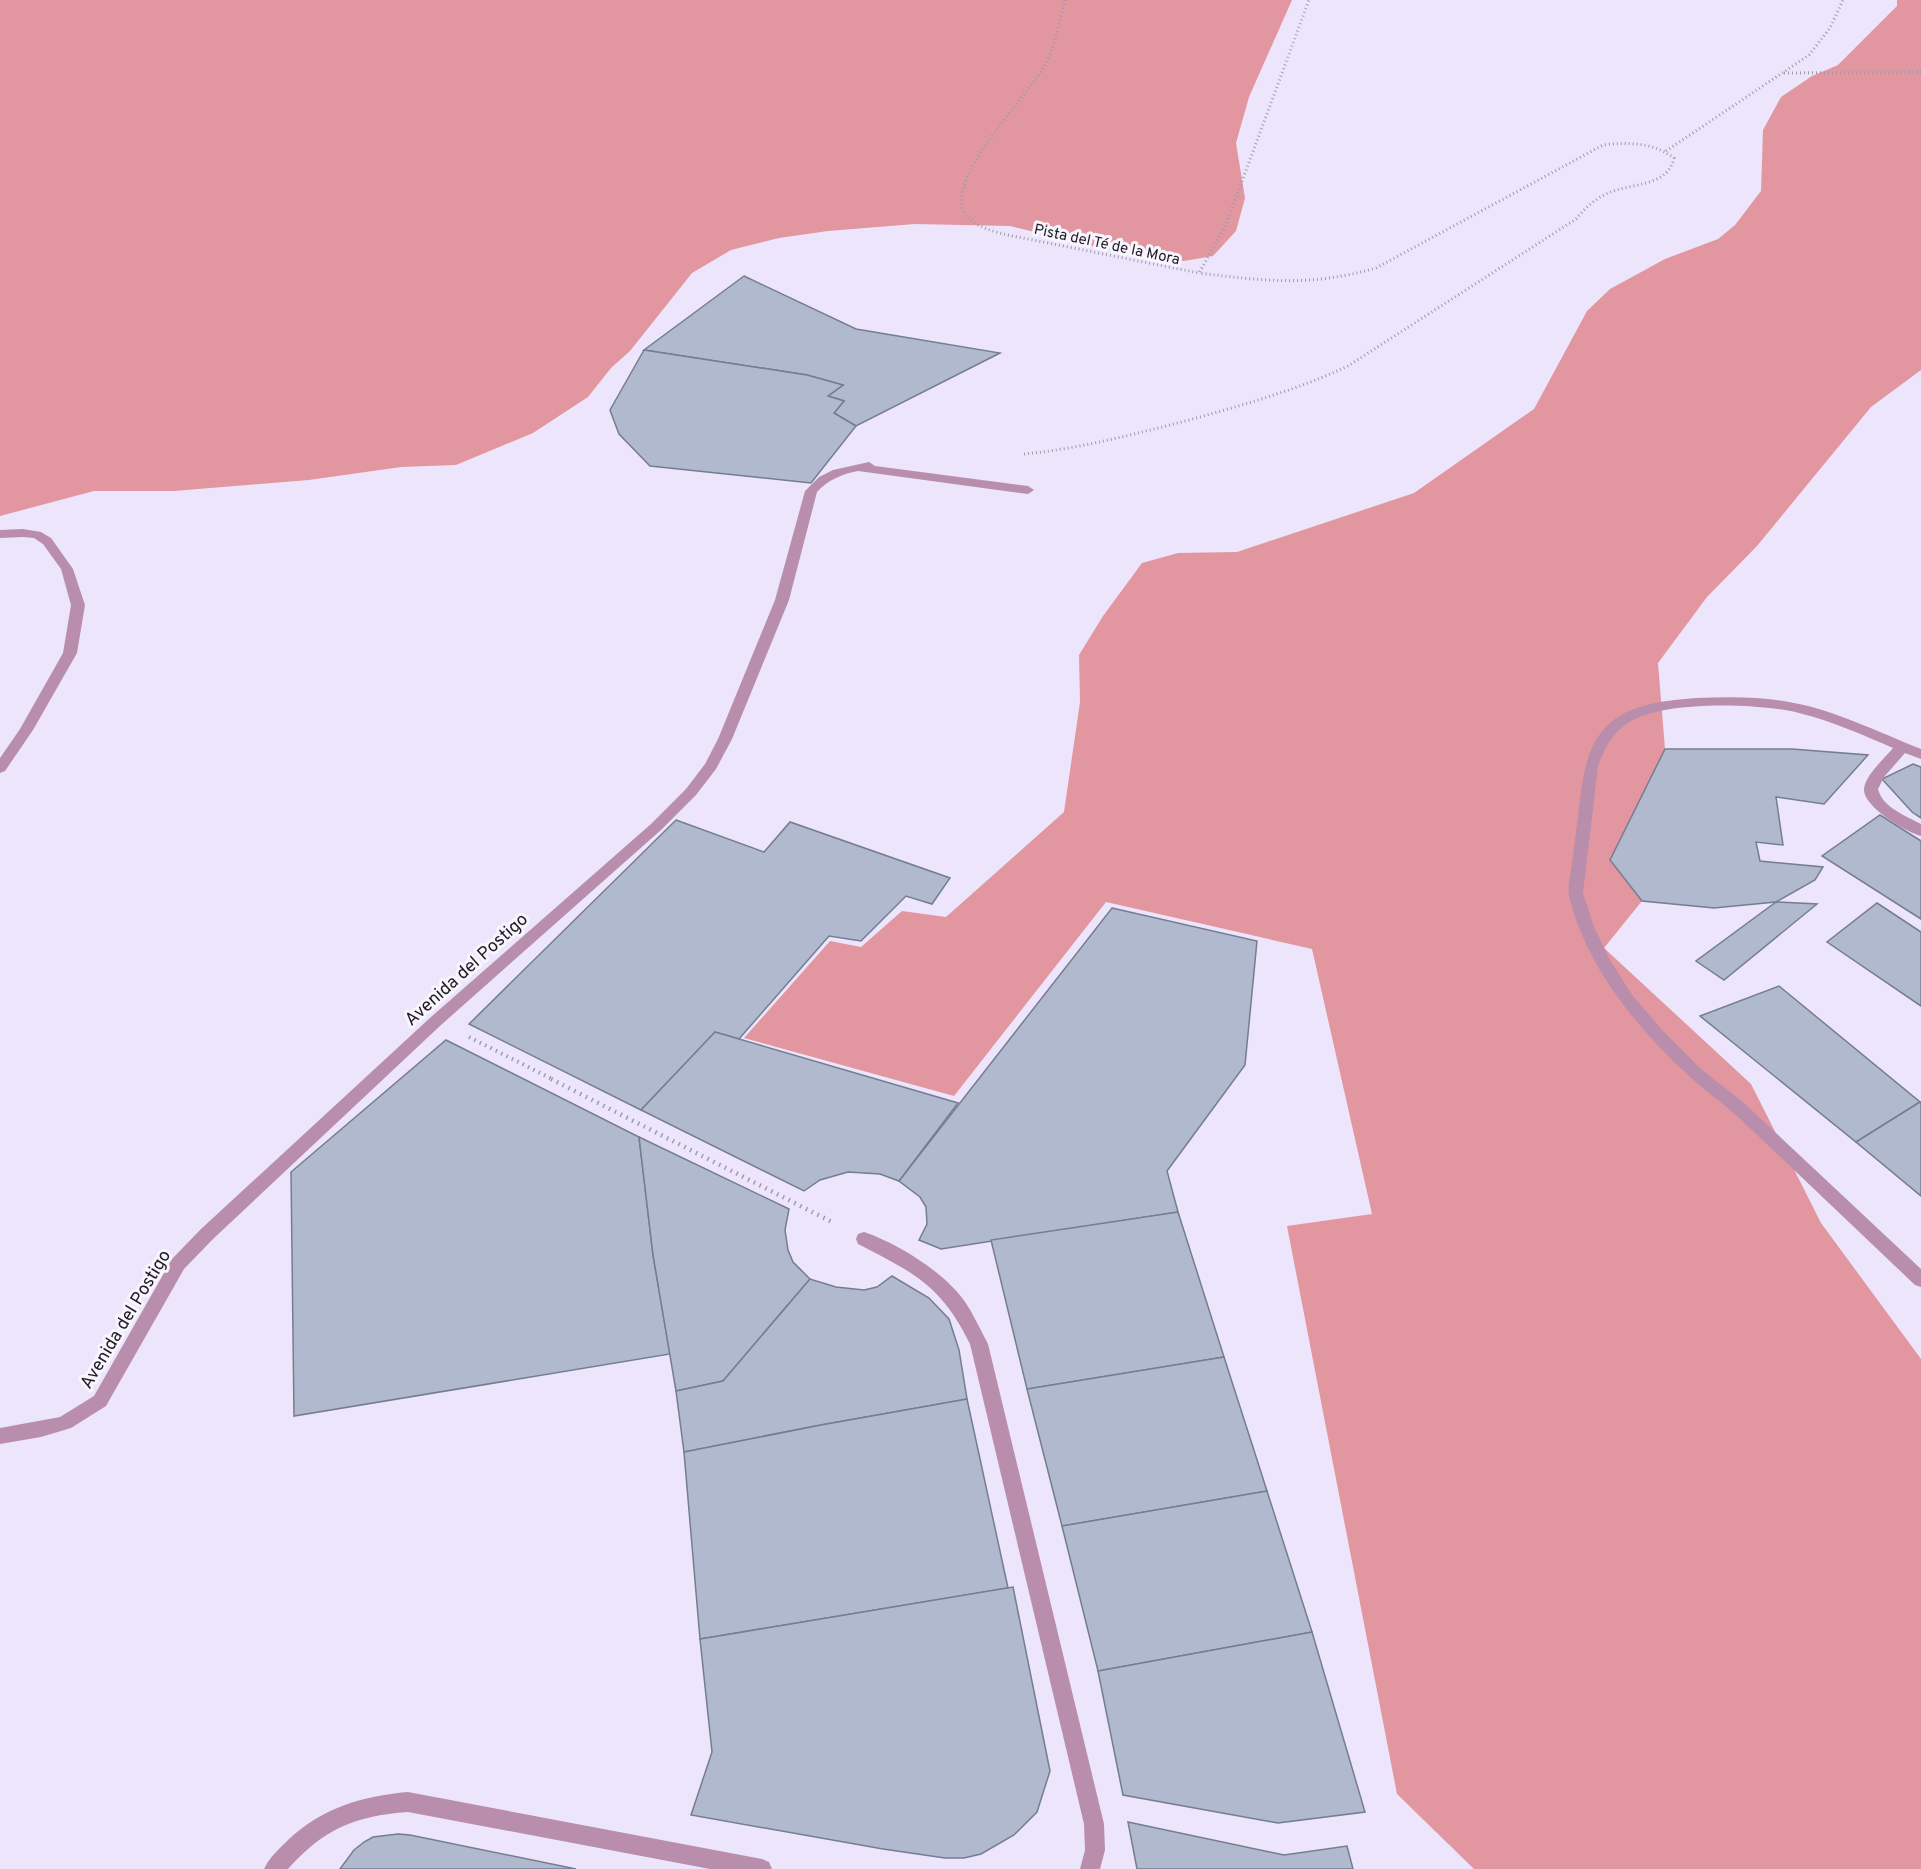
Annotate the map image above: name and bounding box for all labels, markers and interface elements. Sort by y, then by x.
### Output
street label: Pista del Té de la Mora [1032,221,1181,270]
street label: Avenida del Postigo [401,909,533,1032]
street label: Avenida del Postigo [76,1246,177,1393]

